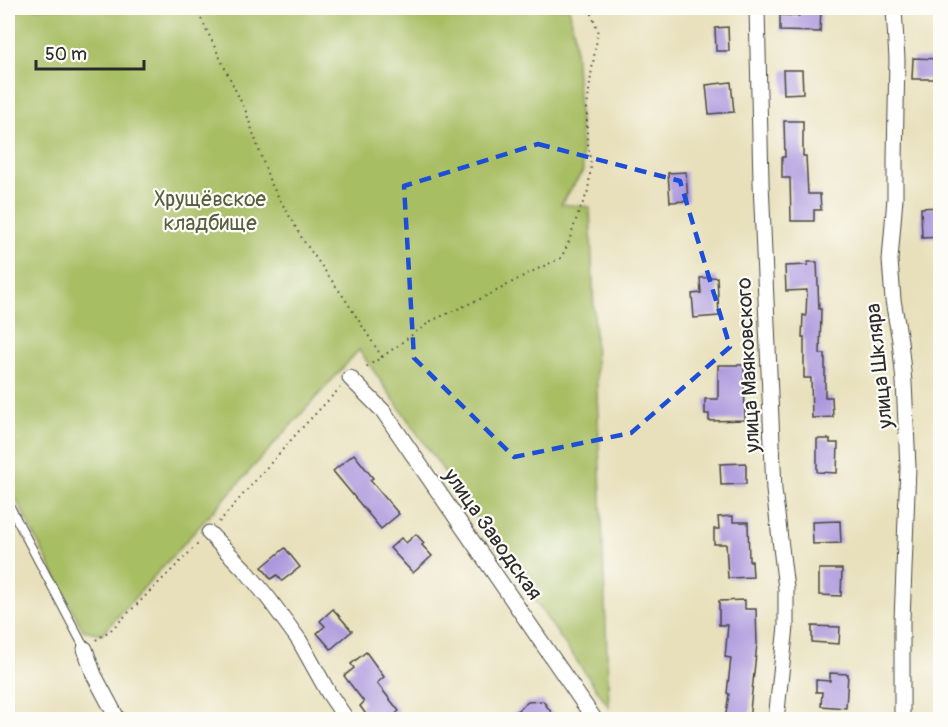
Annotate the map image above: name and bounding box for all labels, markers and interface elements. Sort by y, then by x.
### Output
scale bar [36,33,144,71]
text: 50 m [45,43,87,66]
park label: Хрущёвское кладбище [154,186,267,237]
street label: улица Маяковского [730,277,767,454]
street label: улица Шкляра [860,302,900,431]
street label: улица Заводская [437,462,548,605]

